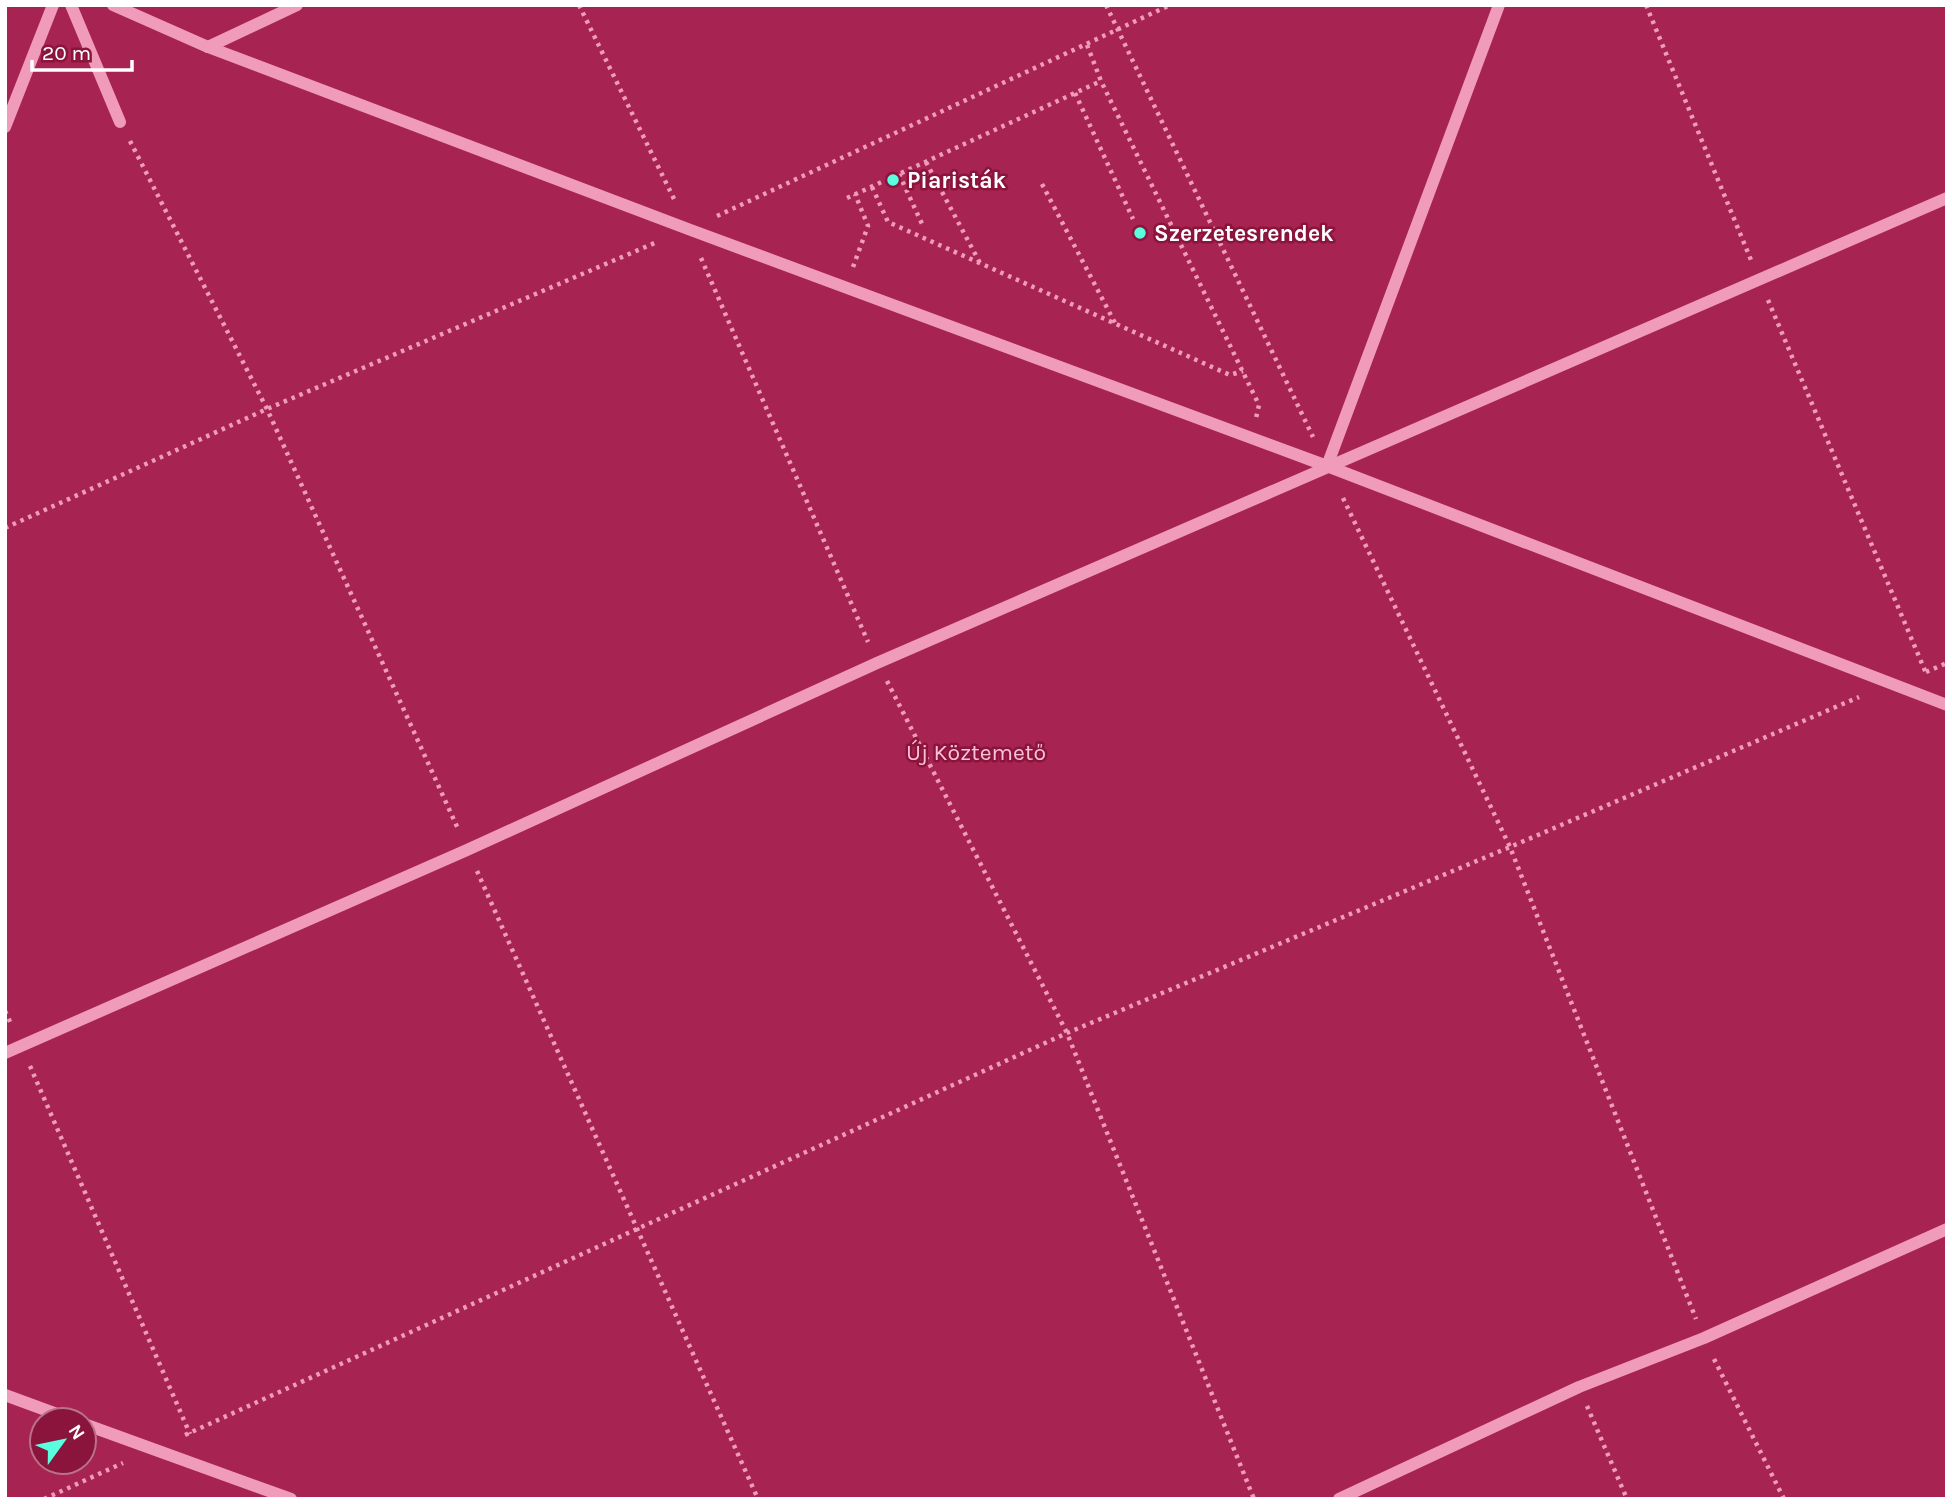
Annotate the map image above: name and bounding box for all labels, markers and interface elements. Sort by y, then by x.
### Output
scale bar [32,28,131,72]
text: 20 m [42,41,91,65]
place label: Piaristák [907,167,1007,194]
marker: Piaristák [885,172,901,188]
place label: Szerzetesrendek [1154,220,1334,247]
marker: Szerzetesrendek [1132,225,1148,241]
park label: Új Köztemető [906,739,1046,766]
north arrow [28,1406,98,1476]
text: N [63,1421,89,1444]

